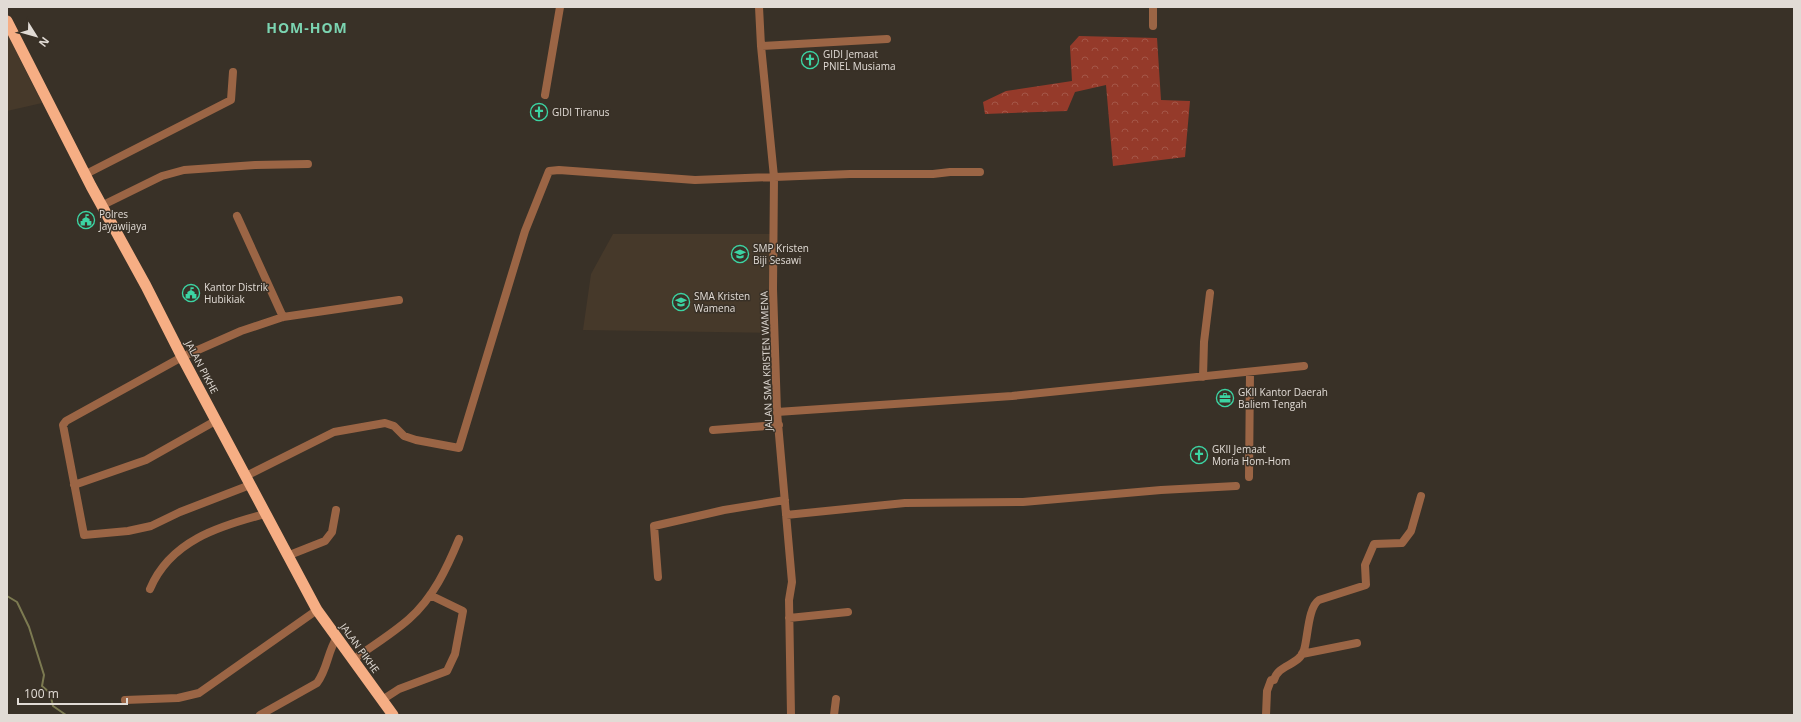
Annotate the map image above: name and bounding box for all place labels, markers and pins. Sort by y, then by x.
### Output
place label: GIDI Jemaat PNIEL Musiama [823,47,896,73]
church icon: GIDI Jemaat PNIEL Musiama [800,50,820,70]
church icon: GIDI Tiranus [529,102,549,122]
place label: GIDI Tiranus [552,105,610,119]
place label: Polres Jayawijaya [98,207,147,233]
public building icon: Polres Jayawijaya [76,210,96,230]
place label: SMP Kristen Biji Sesawi [753,241,809,267]
school or university icon: SMP Kristen Biji Sesawi [730,244,750,264]
place label: Kantor Distrik Hubikiak [204,280,269,306]
public building icon: Kantor Distrik Hubikiak [181,283,201,303]
place label: SMA Kristen Wamena [694,289,750,315]
school or university icon: SMA Kristen Wamena [671,292,691,312]
place label: GKII Kantor Daerah Baliem Tengah [1238,385,1328,411]
office icon: GKII Kantor Daerah Baliem Tengah [1215,388,1235,408]
place label: GKII Jemaat Moria Hom-Hom [1212,442,1290,468]
church icon: GKII Jemaat Moria Hom-Hom [1189,445,1209,465]

